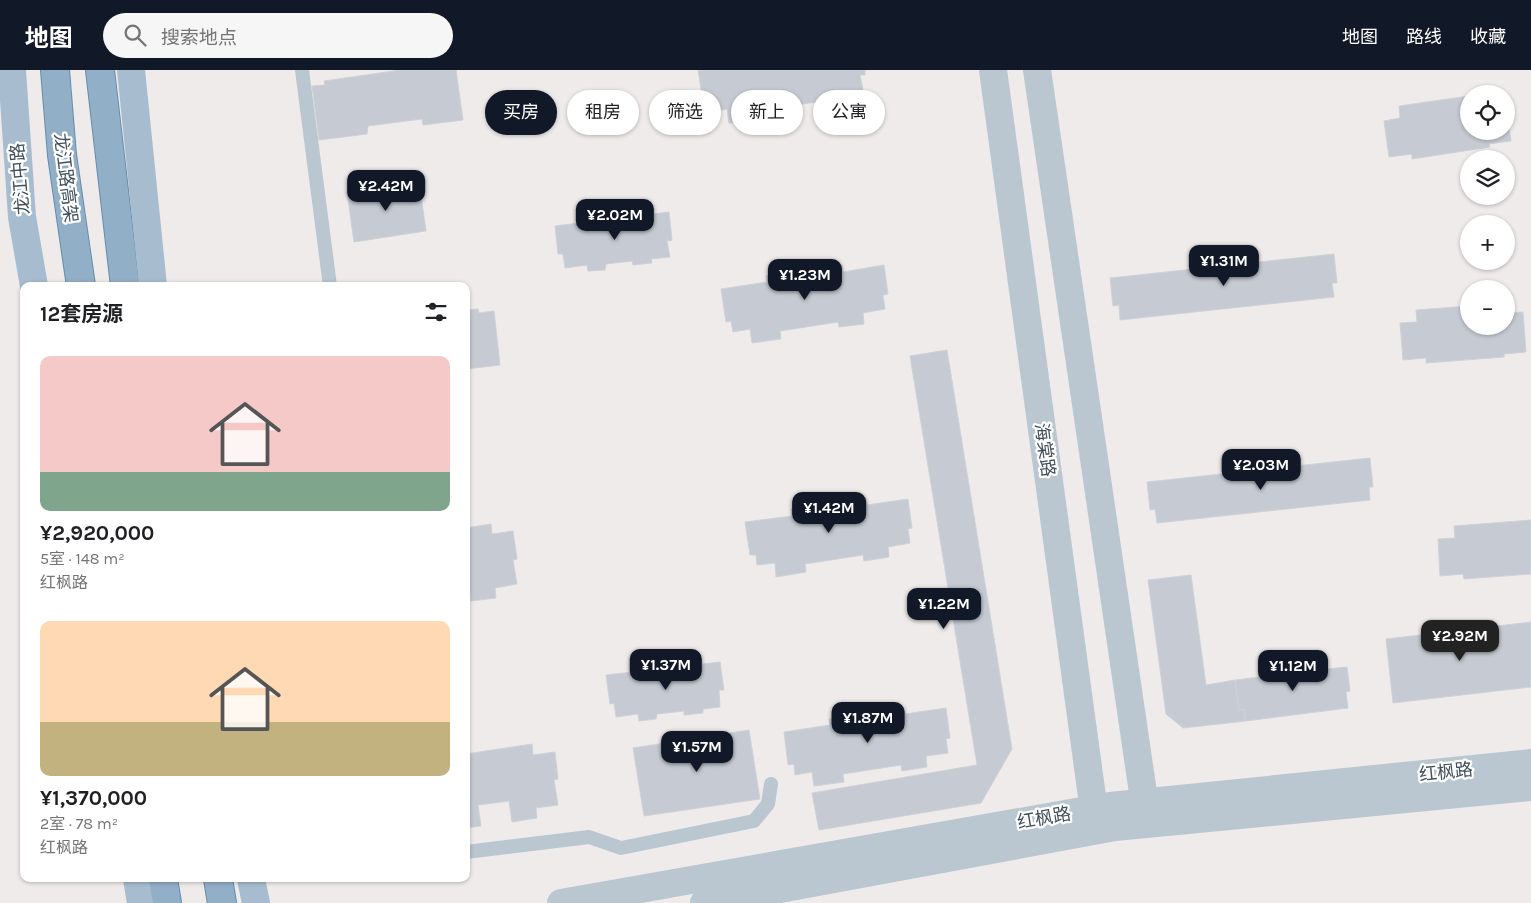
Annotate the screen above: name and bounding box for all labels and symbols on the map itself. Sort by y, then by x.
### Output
street label: 龙江路高架 [50,132,82,224]
street label: 龙江中路 [6,142,34,216]
pin: ¥2.42M [345,170,427,212]
pin: ¥2.02M [574,198,656,241]
pin: ¥1.31M [1183,244,1265,287]
pin: ¥1.23M [764,258,846,301]
street label: 海棠路 [1030,422,1060,478]
pin: ¥2.03M [1220,448,1302,491]
pin: ¥1.42M [788,492,870,534]
pin: ¥1.22M [903,588,985,630]
pin: ¥2.92M [1419,620,1501,662]
pin: ¥1.37M [625,648,707,691]
pin: ¥1.12M [1252,650,1334,692]
pin: ¥1.87M [827,702,909,744]
pin: ¥1.57M [656,730,738,773]
street label: 红枫路 [1418,758,1474,786]
street label: 红枫路 [1016,802,1072,834]

